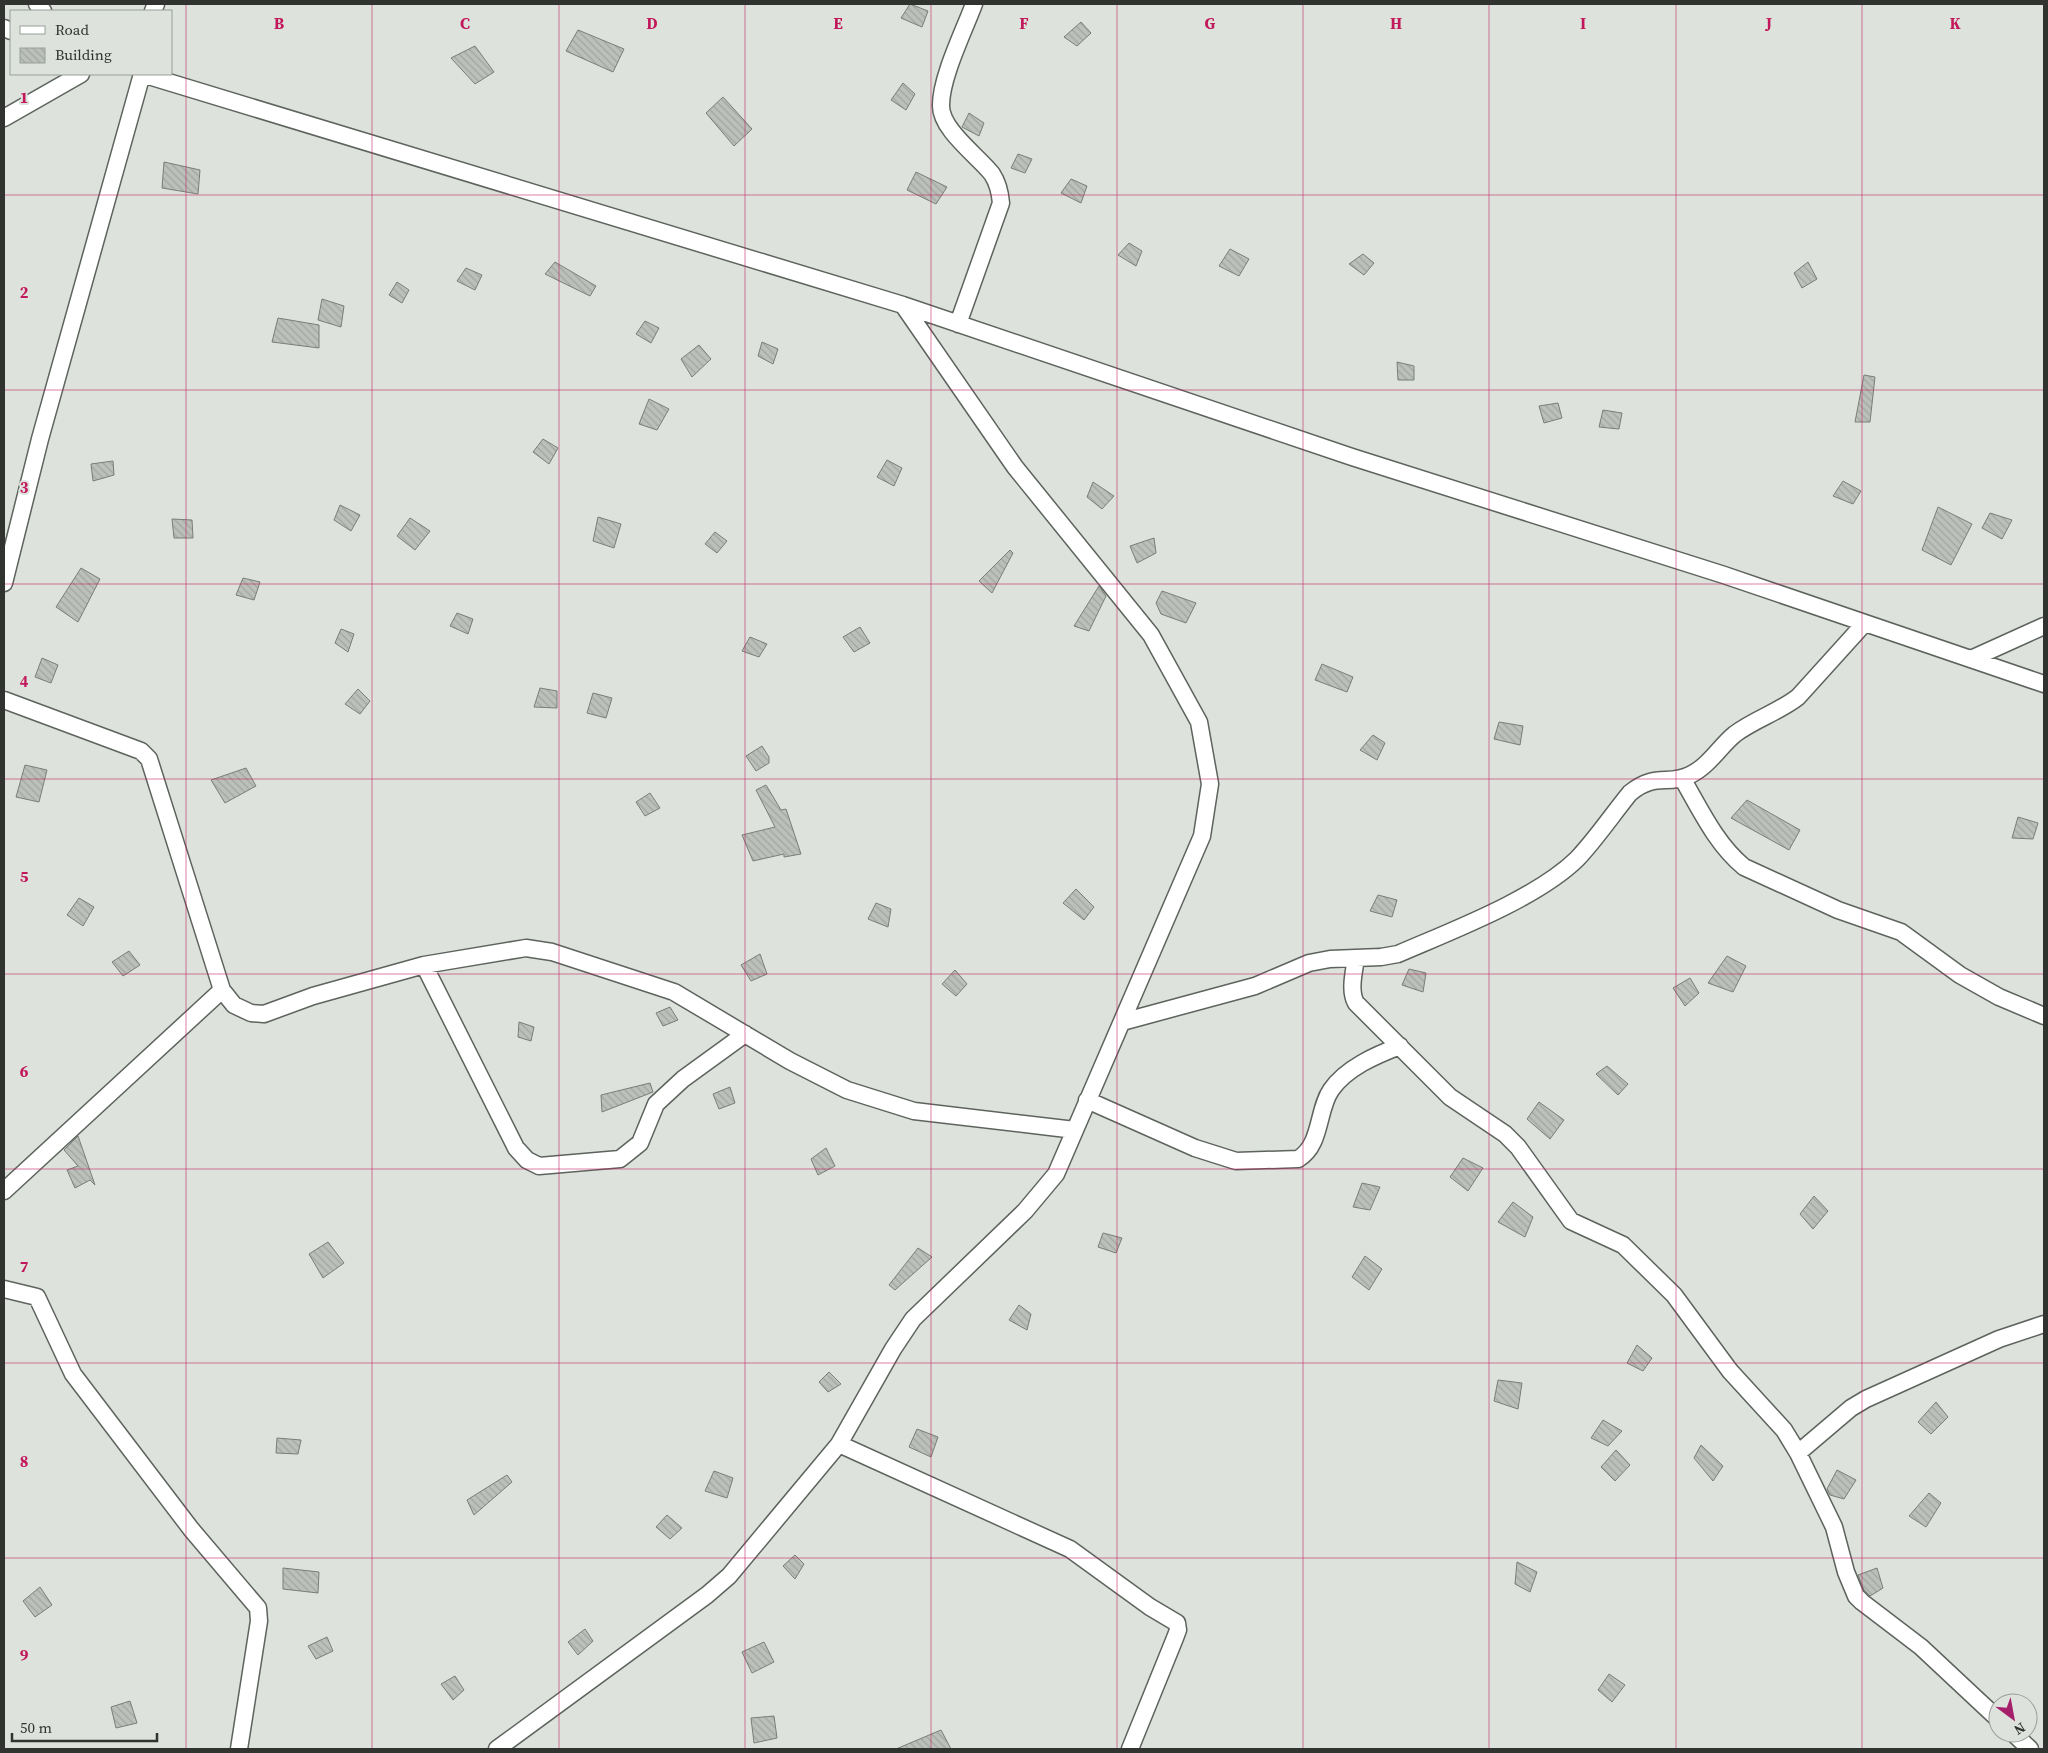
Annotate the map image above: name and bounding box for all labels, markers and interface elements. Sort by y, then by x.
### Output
legend [10,10,172,75]
text: B [274,12,285,34]
text: C [460,12,470,34]
text: D [646,12,658,34]
text: E [833,12,843,34]
text: F [1019,12,1029,34]
text: G [1205,12,1216,34]
text: H [1390,12,1402,34]
text: I [1580,12,1586,34]
text: J [1765,12,1772,34]
text: K [1949,12,1961,34]
text: Road [55,19,89,40]
text: Building [55,44,112,65]
text: 1 [20,86,28,108]
text: 2 [20,281,29,303]
text: 3 [20,476,29,498]
text: 4 [20,670,29,692]
text: 5 [20,865,29,887]
text: 6 [20,1060,29,1082]
text: 7 [20,1255,29,1277]
text: 8 [20,1450,28,1472]
text: 9 [20,1644,29,1666]
north arrow [1988,1693,2038,1743]
scale bar [12,1710,158,1742]
text: 50 m [20,1717,52,1738]
text: N [2010,1718,2030,1740]

